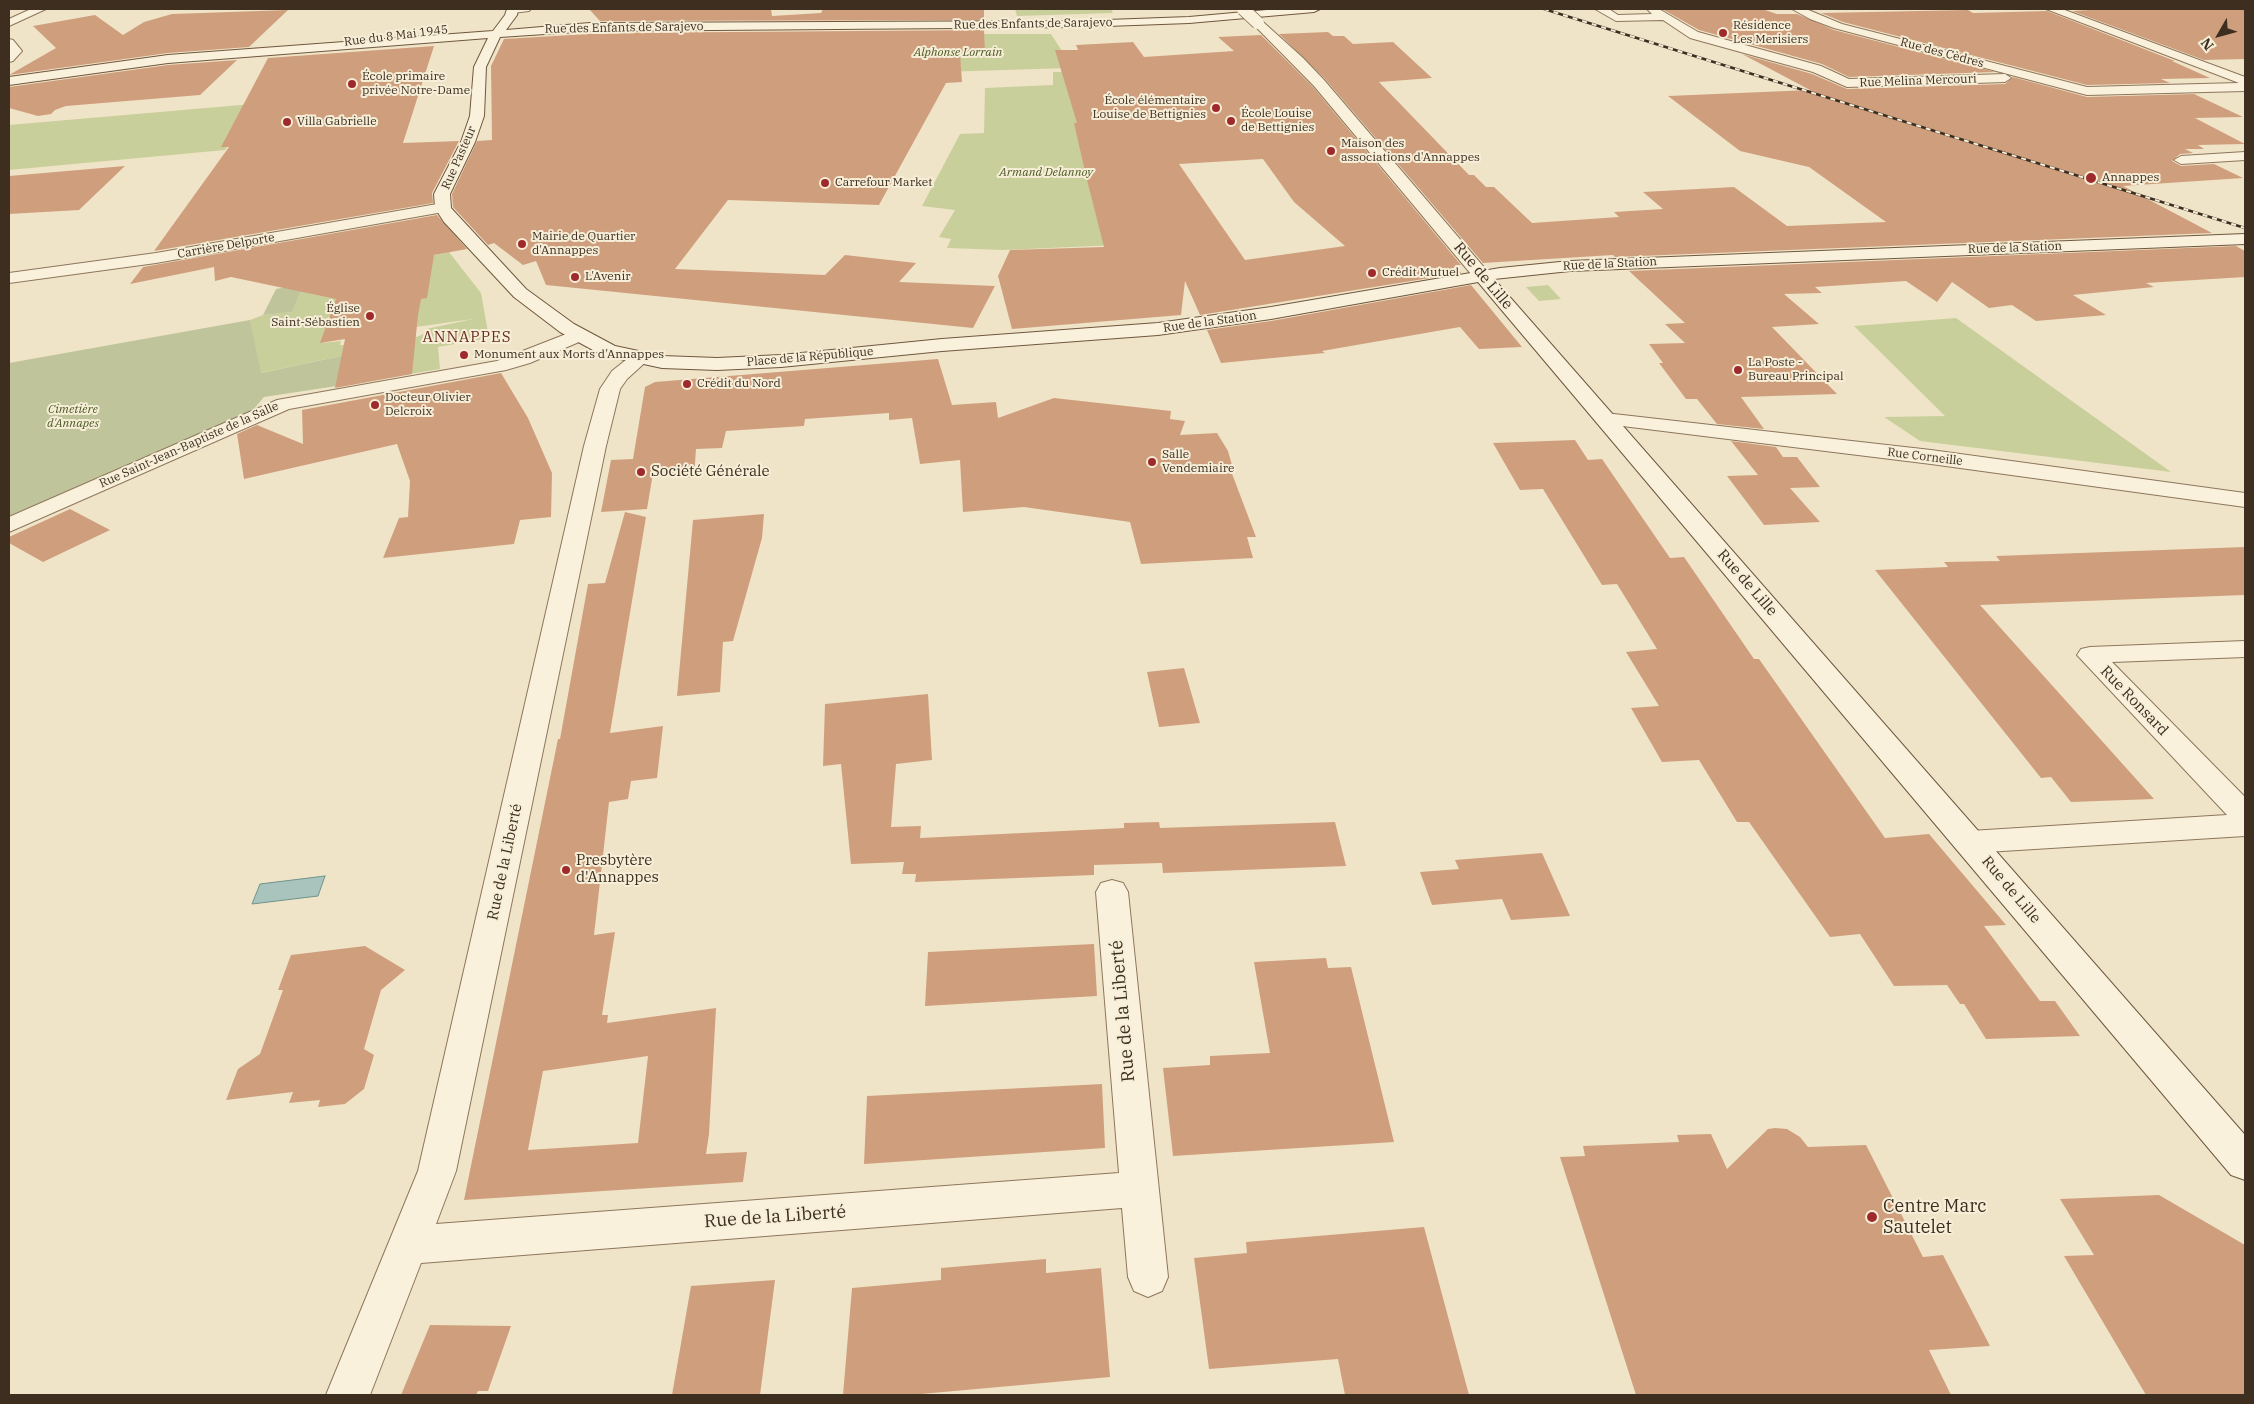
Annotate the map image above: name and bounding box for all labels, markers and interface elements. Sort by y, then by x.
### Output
north arrow [2194,10,2244,60]
street label: Rue des Enfants de Sarajevo [954,15,1112,33]
street label: Rue des Enfants de Sarajevo [545,19,703,37]
place label: Résidence Les Merisiers [1733,19,1808,47]
street label: Rue du 8 Mai 1945 [343,22,449,50]
marker: Résidence Les Merisiers [1717,27,1729,39]
text: N [2197,34,2218,54]
street label: Rue des Cèdres [1899,35,1985,71]
park label: Alphonse Lorrain [914,46,1002,60]
place label: École primaire privée Notre-Dame [362,70,470,98]
street label: Rue Melina Mercouri [1859,72,1977,90]
marker: École primaire privée Notre-Dame [346,78,358,90]
place label: École élémentaire Louise de Bettignies [1092,94,1206,122]
marker: École élémentaire Louise de Bettignies [1210,102,1222,114]
place label: École Louise de Bettignies [1241,107,1314,135]
place label: Villa Gabrielle [297,115,377,129]
marker: École Louise de Bettignies [1225,115,1237,127]
marker: Villa Gabrielle [281,116,293,128]
street label: Rue Pasteur [439,124,479,192]
place label: Maison des associations d'Annappes [1341,137,1480,165]
marker: Maison des associations d'Annappes [1325,145,1337,157]
park label: Armand Delannoy [999,166,1093,180]
marker: Annappes [2084,171,2098,185]
place label: Annappes [2102,171,2159,185]
place label: Carrefour Market [835,176,932,190]
marker: Carrefour Market [819,177,831,189]
street label: Carrière Delporte [176,230,276,262]
place label: Mairie de Quartier d'Annappes [532,230,635,258]
marker: Mairie de Quartier d'Annappes [516,238,528,250]
street label: Rue de Lille [1450,239,1516,313]
street label: Rue de la Station [1968,239,2062,257]
street label: Rue de la Station [1563,254,1657,274]
place label: Crédit Mutuel [1382,266,1459,280]
marker: Crédit Mutuel [1366,267,1378,279]
place label: L'Avenir [585,270,631,284]
marker: L'Avenir [569,271,581,283]
place label: Église Saint-Sébastien [271,302,360,330]
street label: Rue de la Station [1162,308,1258,336]
marker: Église Saint-Sébastien [364,310,376,322]
district label: ANNAPPES [422,329,512,347]
street label: Place de la République [746,344,874,370]
place label: Monument aux Morts d'Annappes [474,348,664,362]
marker: Monument aux Morts d'Annappes [458,349,470,361]
place label: La Poste - Bureau Principal [1748,356,1844,384]
marker: La Poste - Bureau Principal [1732,364,1744,376]
place label: Crédit du Nord [697,377,781,391]
marker: Crédit du Nord [681,378,693,390]
place label: Docteur Olivier Delcroix [385,391,471,419]
street label: Rue Saint-Jean-Baptiste de la Salle [97,399,281,491]
marker: Docteur Olivier Delcroix [369,399,381,411]
park label: Cimetière d'Annapes [47,403,99,431]
street label: Rue Corneille [1886,445,1964,469]
place label: Salle Vendemiaire [1162,448,1234,476]
marker: Salle Vendemiaire [1146,456,1158,468]
place label: Société Générale [651,463,770,481]
marker: Société Générale [635,466,647,478]
street label: Rue de Lille [1713,546,1781,620]
street label: Rue Ronsard [2096,662,2172,740]
street label: Rue de la Liberté [484,802,526,922]
place label: Presbytère d'Annappes [576,852,659,887]
street label: Rue de Lille [1978,853,2044,927]
marker: Presbytère d'Annappes [560,864,572,876]
street label: Rue de la Liberté [1106,939,1140,1083]
place label: Centre Marc Sautelet [1883,1196,1987,1238]
street label: Rue de la Liberté [703,1201,847,1233]
marker: Centre Marc Sautelet [1865,1210,1879,1224]

